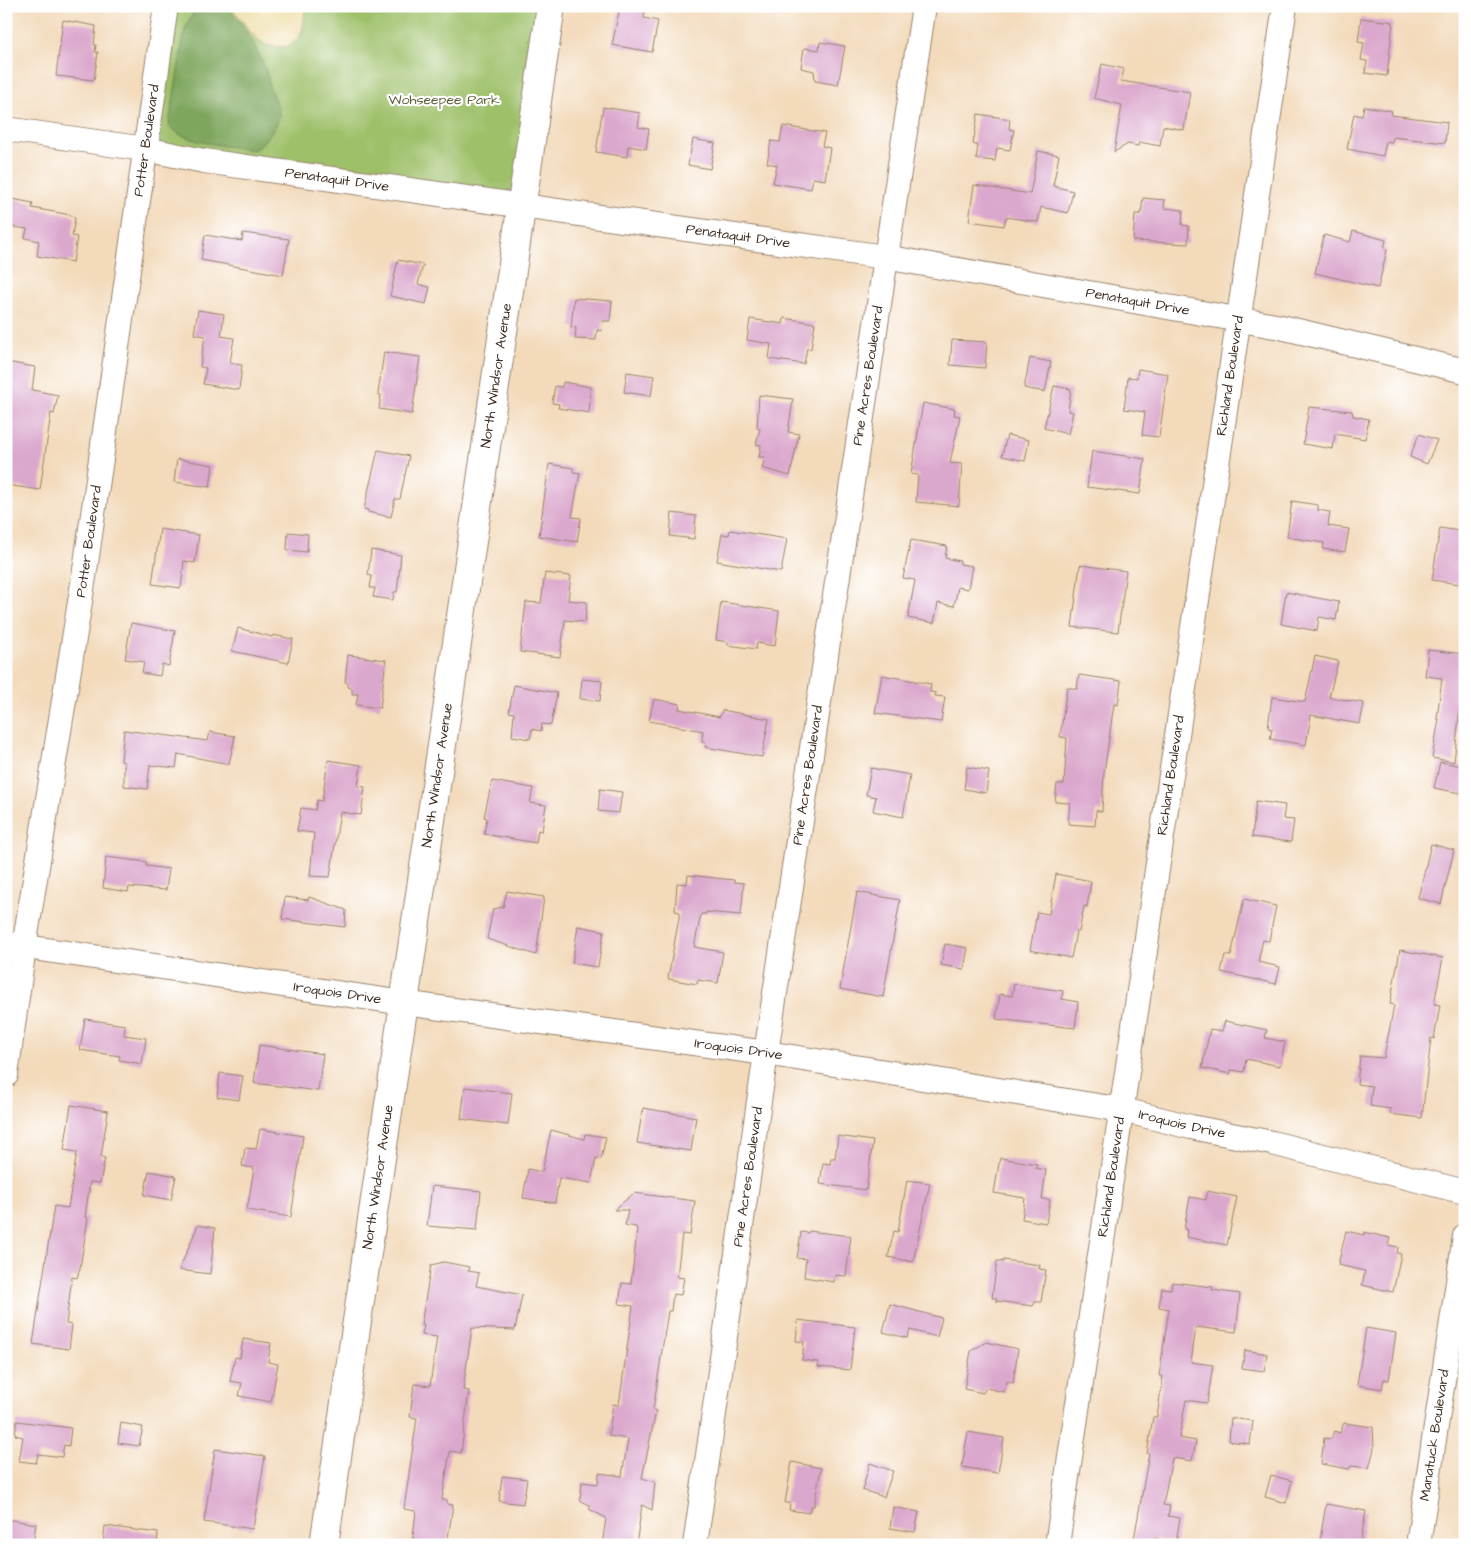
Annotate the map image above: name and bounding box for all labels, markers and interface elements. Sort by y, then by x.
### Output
street label: Potter Boulevard [129,83,165,198]
park label: Wohseepee Park [388,90,500,110]
street label: Penataquit Drive [284,163,391,197]
street label: Penataquit Drive [685,219,792,254]
street label: Penataquit Drive [1084,283,1192,321]
street label: North Windsor Avenue [476,302,517,449]
street label: Pine Acres Boulevard [848,305,889,447]
street label: Richland Boulevard [1211,314,1249,437]
street label: Potter Boulevard [71,484,107,599]
street label: North Windsor Avenue [417,701,458,849]
street label: Pine Acres Boulevard [788,704,828,846]
street label: Richland Boulevard [1152,714,1190,837]
street label: Iroquois Drive [292,977,383,1010]
street label: Iroquois Drive [693,1033,784,1066]
street label: North Windsor Avenue [358,1103,399,1251]
street label: Iroquois Drive [1137,1104,1228,1144]
street label: Pine Acres Boulevard [728,1106,768,1248]
street label: Richland Boulevard [1093,1116,1130,1238]
street label: Manatuck Boulevard [1415,1368,1455,1502]

